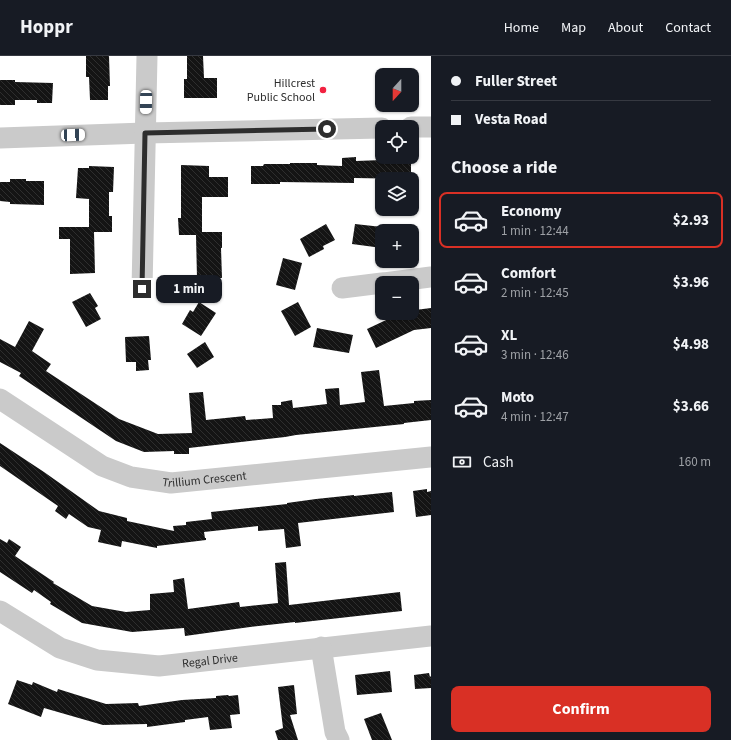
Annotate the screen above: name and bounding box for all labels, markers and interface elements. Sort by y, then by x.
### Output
text: Hoppr [20,14,73,41]
text: Home [504,18,539,38]
text: Map [561,18,586,38]
text: About [608,18,643,38]
text: Contact [665,18,711,38]
north arrow [375,68,419,112]
map controls [375,68,419,320]
text: Fuller Street [475,71,557,92]
place label: Hillcrest Public School [247,75,315,106]
marker: Hillcrest Public School [318,85,328,95]
car [140,90,152,114]
text: Vesta Road [475,109,547,130]
route start [318,120,336,138]
button: locate [375,120,419,164]
car [61,129,85,141]
text: Choose a ride [451,155,557,180]
button: layers [375,172,419,216]
text: Economy [501,201,562,222]
icon: car [453,202,489,238]
text: $2.93 [673,210,709,231]
text: 1 min · 12:44 [501,222,569,240]
button: + [375,224,419,268]
text: Comfort [501,263,556,284]
icon: car [453,264,489,300]
text: $3.96 [673,272,709,293]
callout: 1 min [156,275,222,303]
button: − [375,276,419,320]
route end [133,280,151,298]
text: 1 min [173,280,205,298]
text: 2 min · 12:45 [501,284,569,302]
text: XL [501,325,517,346]
icon: car [453,326,489,362]
text: $4.98 [673,334,709,355]
text: 3 min · 12:46 [501,346,569,364]
text: Moto [501,387,534,408]
icon: car [453,388,489,424]
text: $3.66 [673,396,709,417]
text: 4 min · 12:47 [501,408,569,426]
icon: cash [451,451,473,473]
text: Cash [483,452,514,473]
text: 160 m [678,453,711,471]
street label: Trillium Crescent [161,467,247,492]
street label: Regal Drive [181,649,239,672]
button: Confirm [451,686,711,732]

